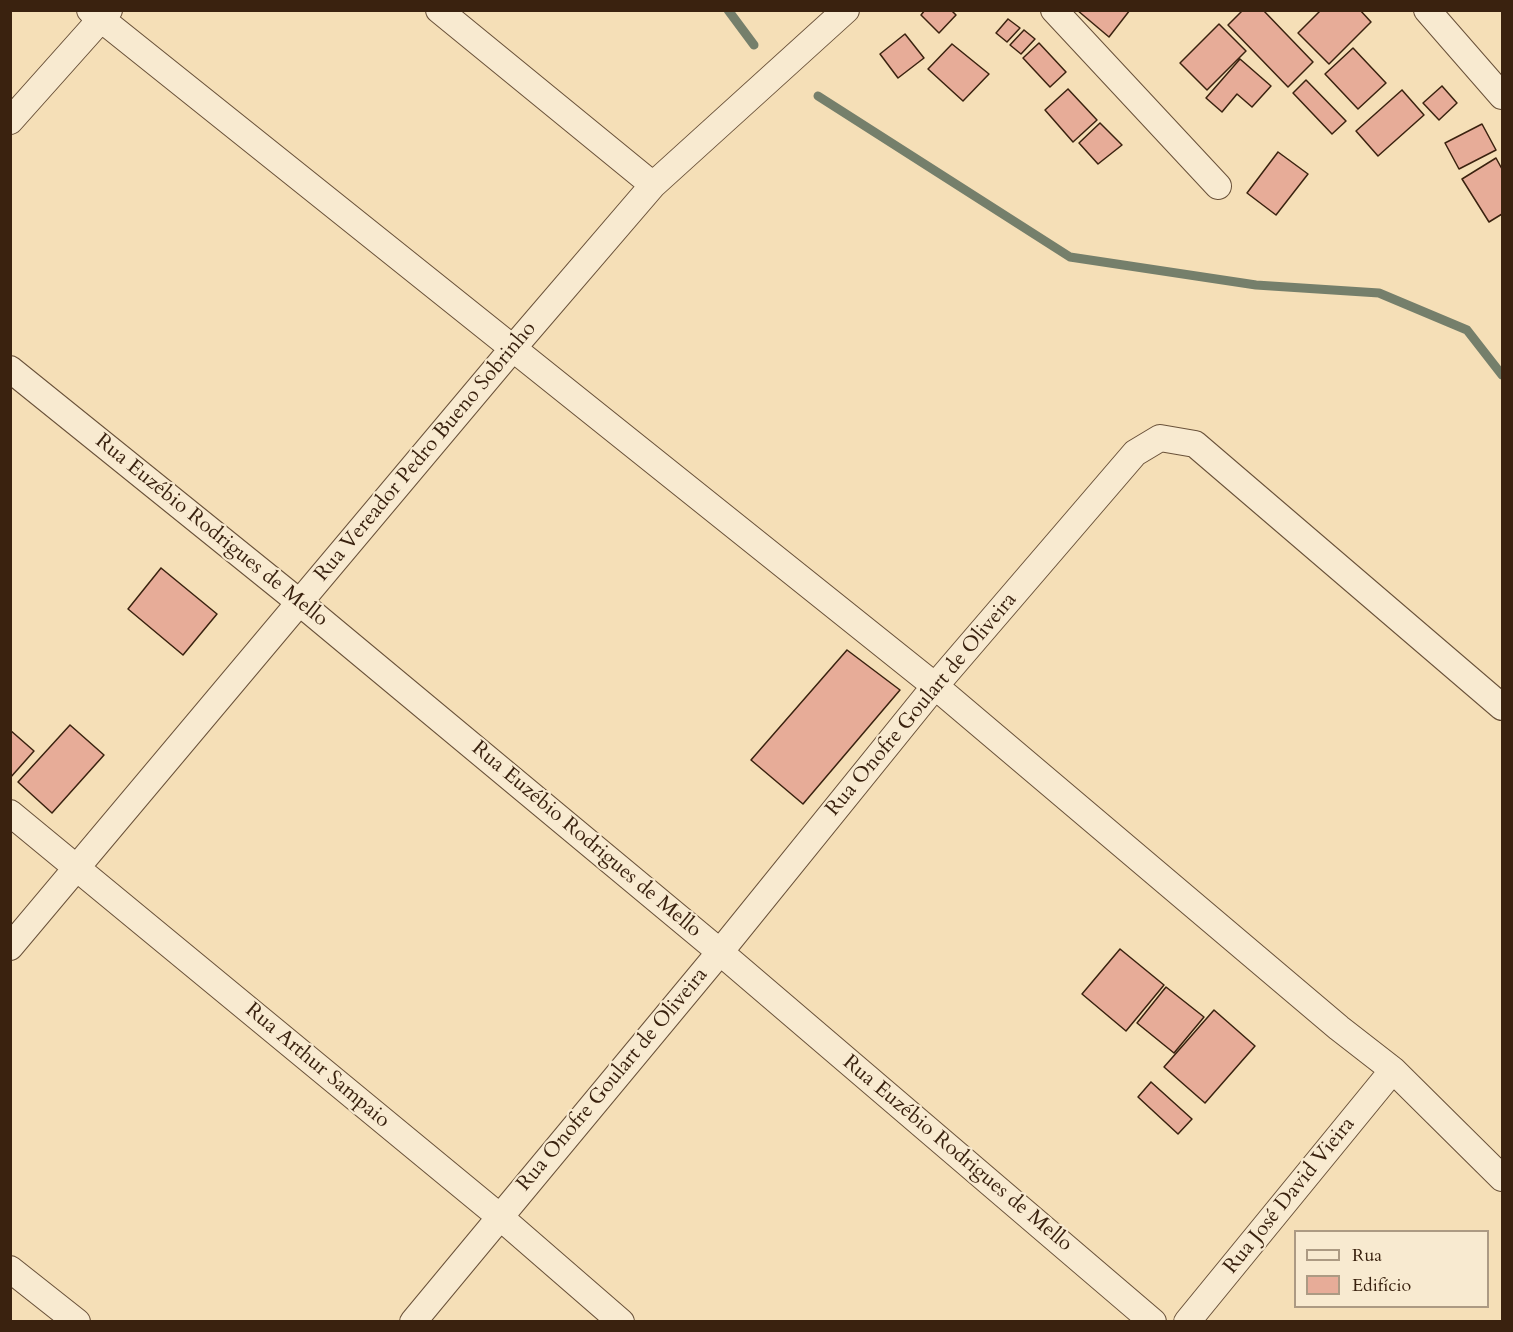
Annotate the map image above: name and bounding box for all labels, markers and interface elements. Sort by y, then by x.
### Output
street label: Rua Vereador Pedro Bueno Sobrinho [310,317,542,587]
street label: Rua Euzébio Rodrigues de Mello [90,429,332,633]
street label: Rua Onofre Goulart de Oliveira [821,588,1023,822]
street label: Rua Euzébio Rodrigues de Mello [466,736,706,944]
street label: Rua Onofre Goulart de Oliveira [512,963,714,1197]
street label: Rua Arthur Sampaio [239,998,395,1134]
street label: Rua Euzébio Rodrigues de Mello [837,1050,1077,1258]
street label: Rua José David Vieira [1219,1113,1361,1279]
legend [1294,1230,1489,1308]
text: Rua [1352,1243,1382,1268]
text: Edifício [1352,1273,1411,1298]

